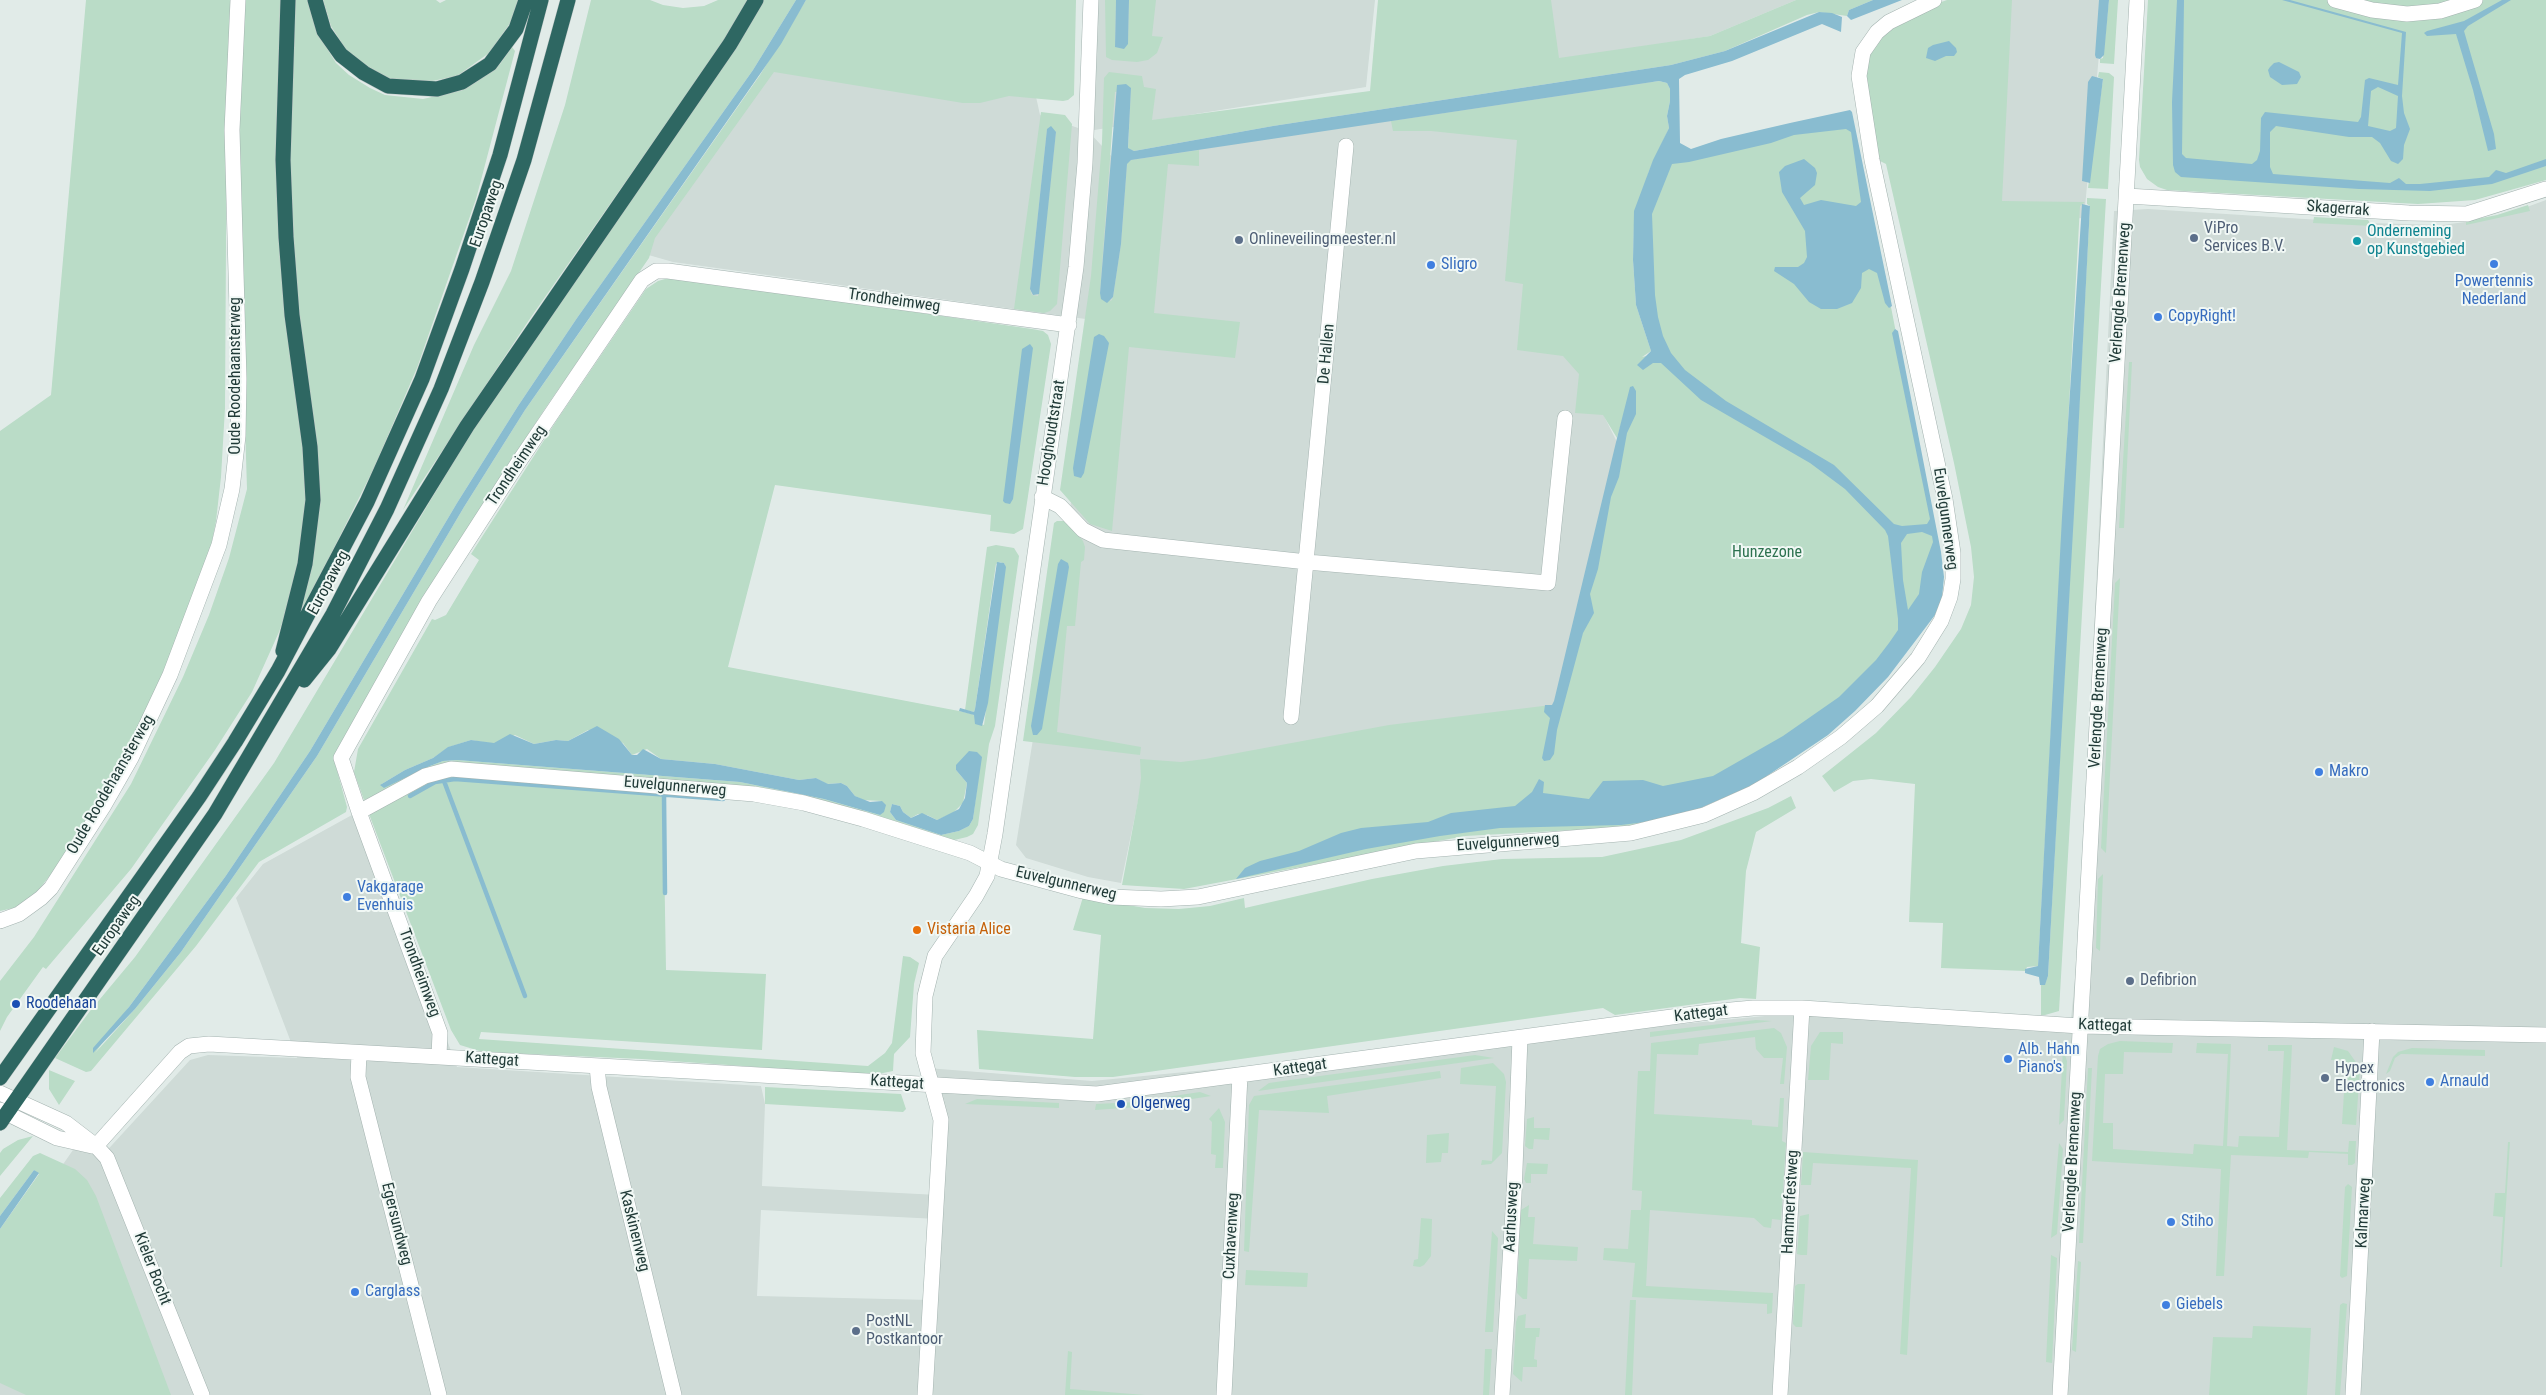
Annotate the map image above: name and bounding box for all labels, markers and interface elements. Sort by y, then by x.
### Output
street label: Europaweg [467,178,507,250]
street label: Skagerrak [2306,197,2370,221]
place label: ViPro Services B.V. [2204,219,2286,257]
street label: Verlengde Bremenweg [2107,222,2135,364]
place label: Onderneming op Kunstgebied [2367,222,2465,260]
place label: Onlineveilingmeester.nl [1249,230,1396,250]
marker: ViPro Services B.V. [2188,232,2200,244]
marker: Onlineveilingmeester.nl [1233,234,1245,246]
marker: Onderneming op Kunstgebied [2351,235,2363,247]
place label: Sligro [1441,255,1477,275]
marker: Powertennis Nederland [2488,258,2500,270]
marker: Sligro [1425,259,1437,271]
place label: Powertennis Nederland [2455,272,2533,310]
street label: Trondheimweg [847,285,941,317]
street label: Oude Roodehaansterweg [226,297,246,455]
place label: CopyRight! [2168,307,2236,327]
marker: CopyRight! [2152,311,2164,323]
street label: De Hallen [1315,323,1339,385]
street label: Hooghoudtstraat [1034,379,1070,487]
street label: Trondheimweg [483,422,551,510]
street label: Euvelgunnerweg [1928,467,1962,571]
park label: Hunzezone [1732,543,1802,563]
street label: Europaweg [304,548,354,618]
street label: Verlengde Bremenweg [2086,627,2112,769]
street label: Oude Roodehaansterweg [63,712,159,858]
place label: Makro [2329,762,2369,782]
marker: Makro [2313,766,2325,778]
street label: Euvelgunnerweg [623,773,727,801]
street label: Euvelgunnerweg [1456,830,1560,856]
street label: Euvelgunnerweg [1014,863,1118,905]
place label: Vakgarage Evenhuis [357,878,424,916]
marker: Vakgarage Evenhuis [341,891,353,903]
street label: Europaweg [89,892,145,960]
place label: Vistaria Alice [927,920,1011,940]
marker: Vistaria Alice [911,924,923,936]
street label: Trondheimweg [394,926,444,1020]
place label: Defibrion [2140,971,2197,991]
marker: Defibrion [2124,975,2136,987]
place label: Roodehaan [26,994,97,1014]
marker: Roodehaan [10,998,22,1010]
street label: Kattegat [1673,1001,1729,1027]
street label: Kattegat [2078,1015,2132,1037]
place label: Alb. Hahn Piano's [2018,1040,2080,1078]
street label: Kattegat [465,1049,519,1071]
marker: Alb. Hahn Piano's [2002,1053,2014,1065]
street label: Kattegat [1272,1055,1328,1081]
place label: Hypex Electronics [2335,1059,2405,1097]
street label: Kattegat [870,1072,924,1094]
marker: Hypex Electronics [2319,1072,2331,1084]
place label: Arnauld [2440,1072,2489,1092]
marker: Arnauld [2424,1076,2436,1088]
street label: Verlengde Bremenweg [2060,1091,2086,1233]
place label: Olgerweg [1131,1094,1190,1114]
marker: Olgerweg [1115,1098,1127,1110]
street label: Hammerfestweg [1779,1149,1803,1255]
street label: Kalmarweg [2353,1177,2375,1249]
street label: Egersundweg [376,1181,416,1267]
street label: Aarhusweg [1501,1181,1523,1253]
street label: Kaskinenweg [615,1188,653,1274]
street label: Cuxhavenweg [1220,1192,1244,1280]
place label: Stiho [2181,1212,2213,1232]
marker: Stiho [2165,1216,2177,1228]
street label: Kieler Bocht [129,1230,175,1308]
place label: Carglass [365,1282,420,1302]
marker: Carglass [349,1286,361,1298]
place label: Giebels [2176,1295,2223,1315]
marker: Giebels [2160,1299,2172,1311]
place label: PostNL Postkantoor [866,1312,943,1350]
marker: PostNL Postkantoor [850,1325,862,1337]

